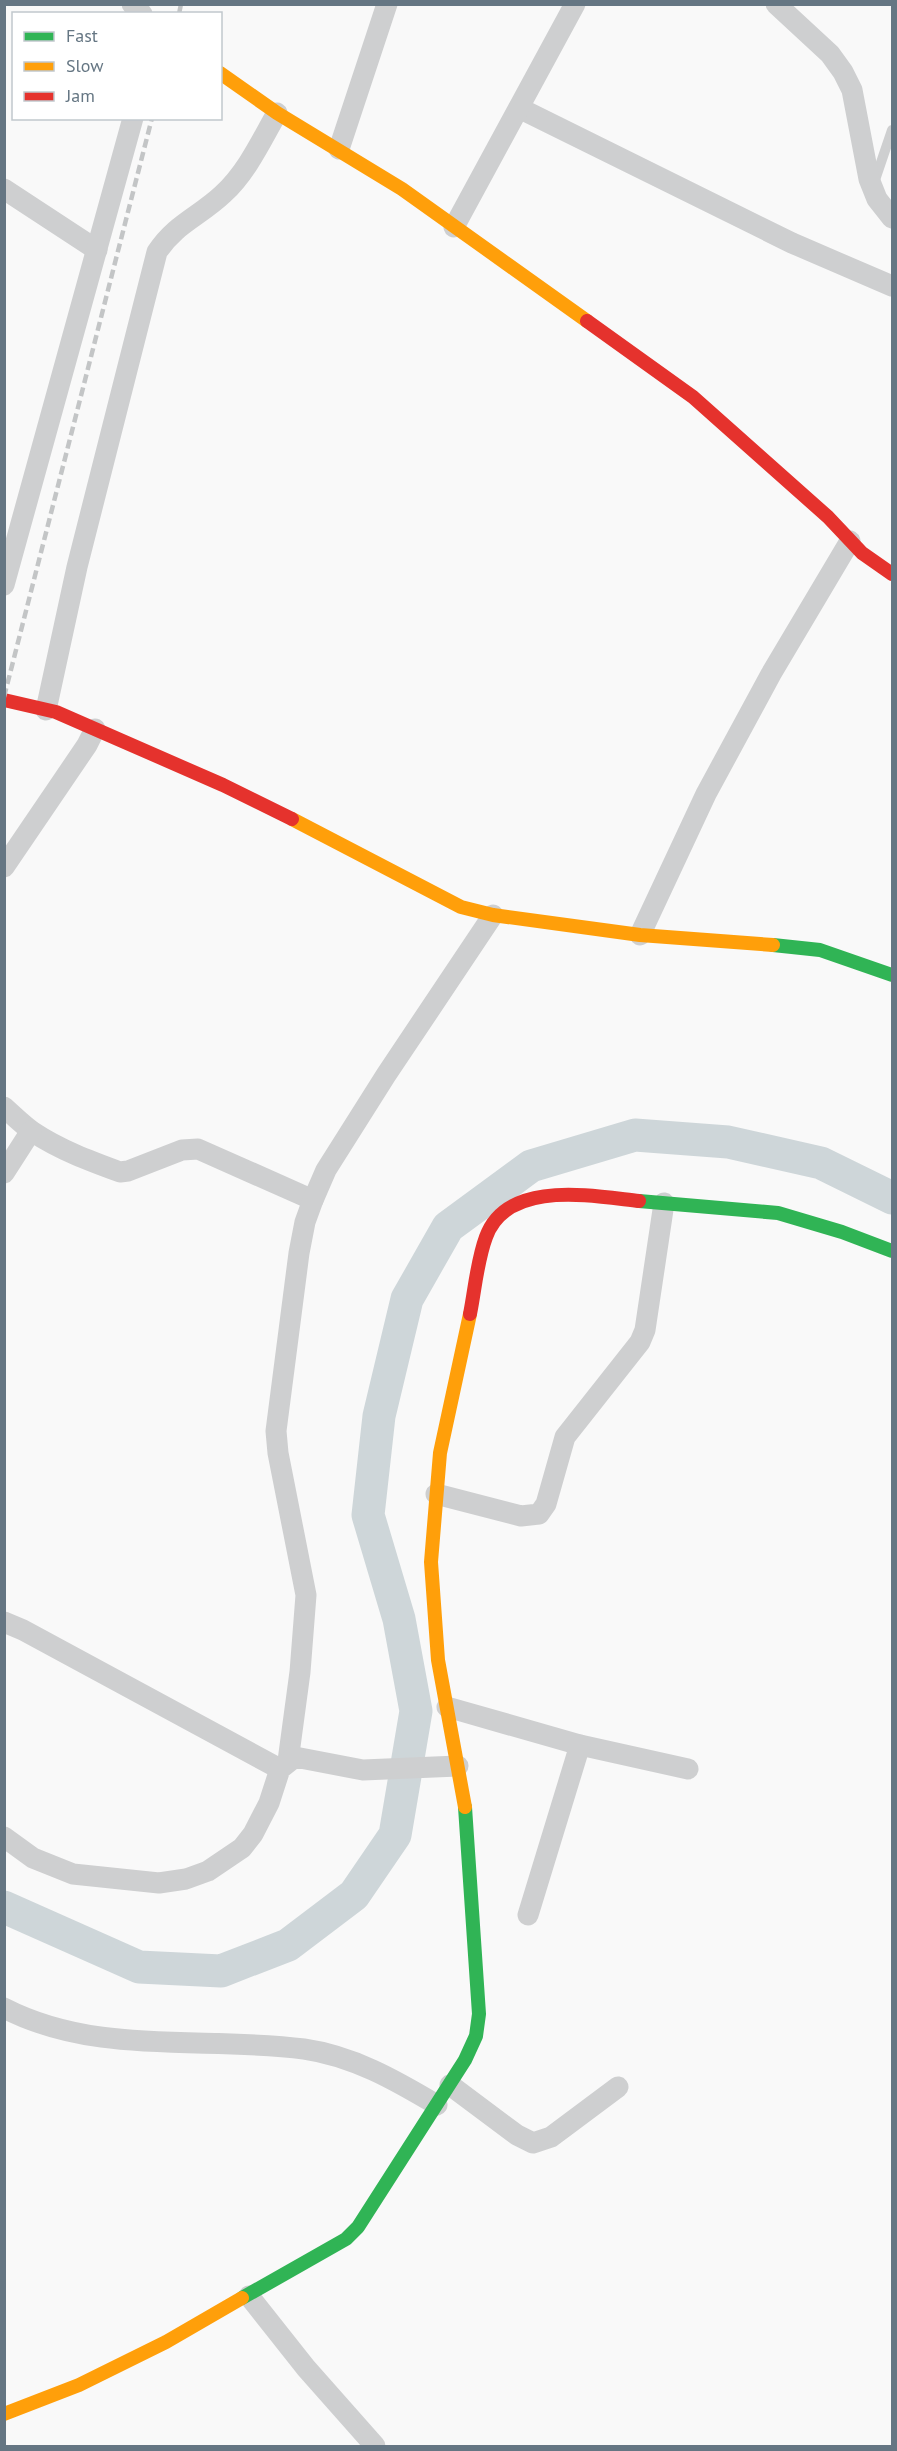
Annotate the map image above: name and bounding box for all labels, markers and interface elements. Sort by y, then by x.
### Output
legend [12,12,222,120]
text: Fast [66,24,98,47]
text: Slow [66,54,104,77]
text: Jam [65,84,95,107]

